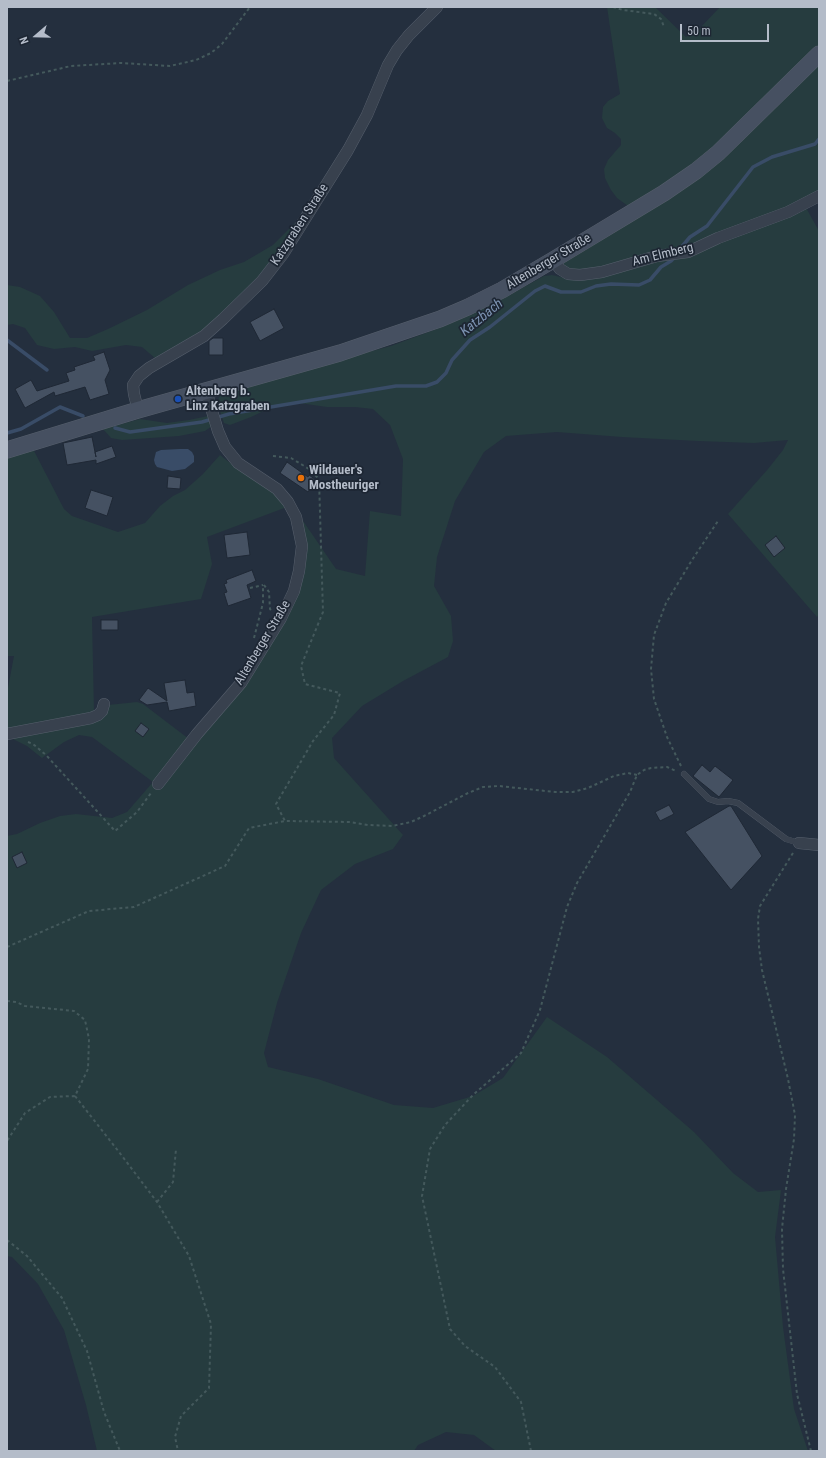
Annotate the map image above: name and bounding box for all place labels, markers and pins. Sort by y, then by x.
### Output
place label: Altenberg b. Linz Katzgraben [186,384,270,415]
marker: Altenberg b. Linz Katzgraben [173,394,183,404]
place label: Wildauer's Mostheuriger [309,463,379,494]
marker: Wildauer's Mostheuriger [296,473,306,483]

